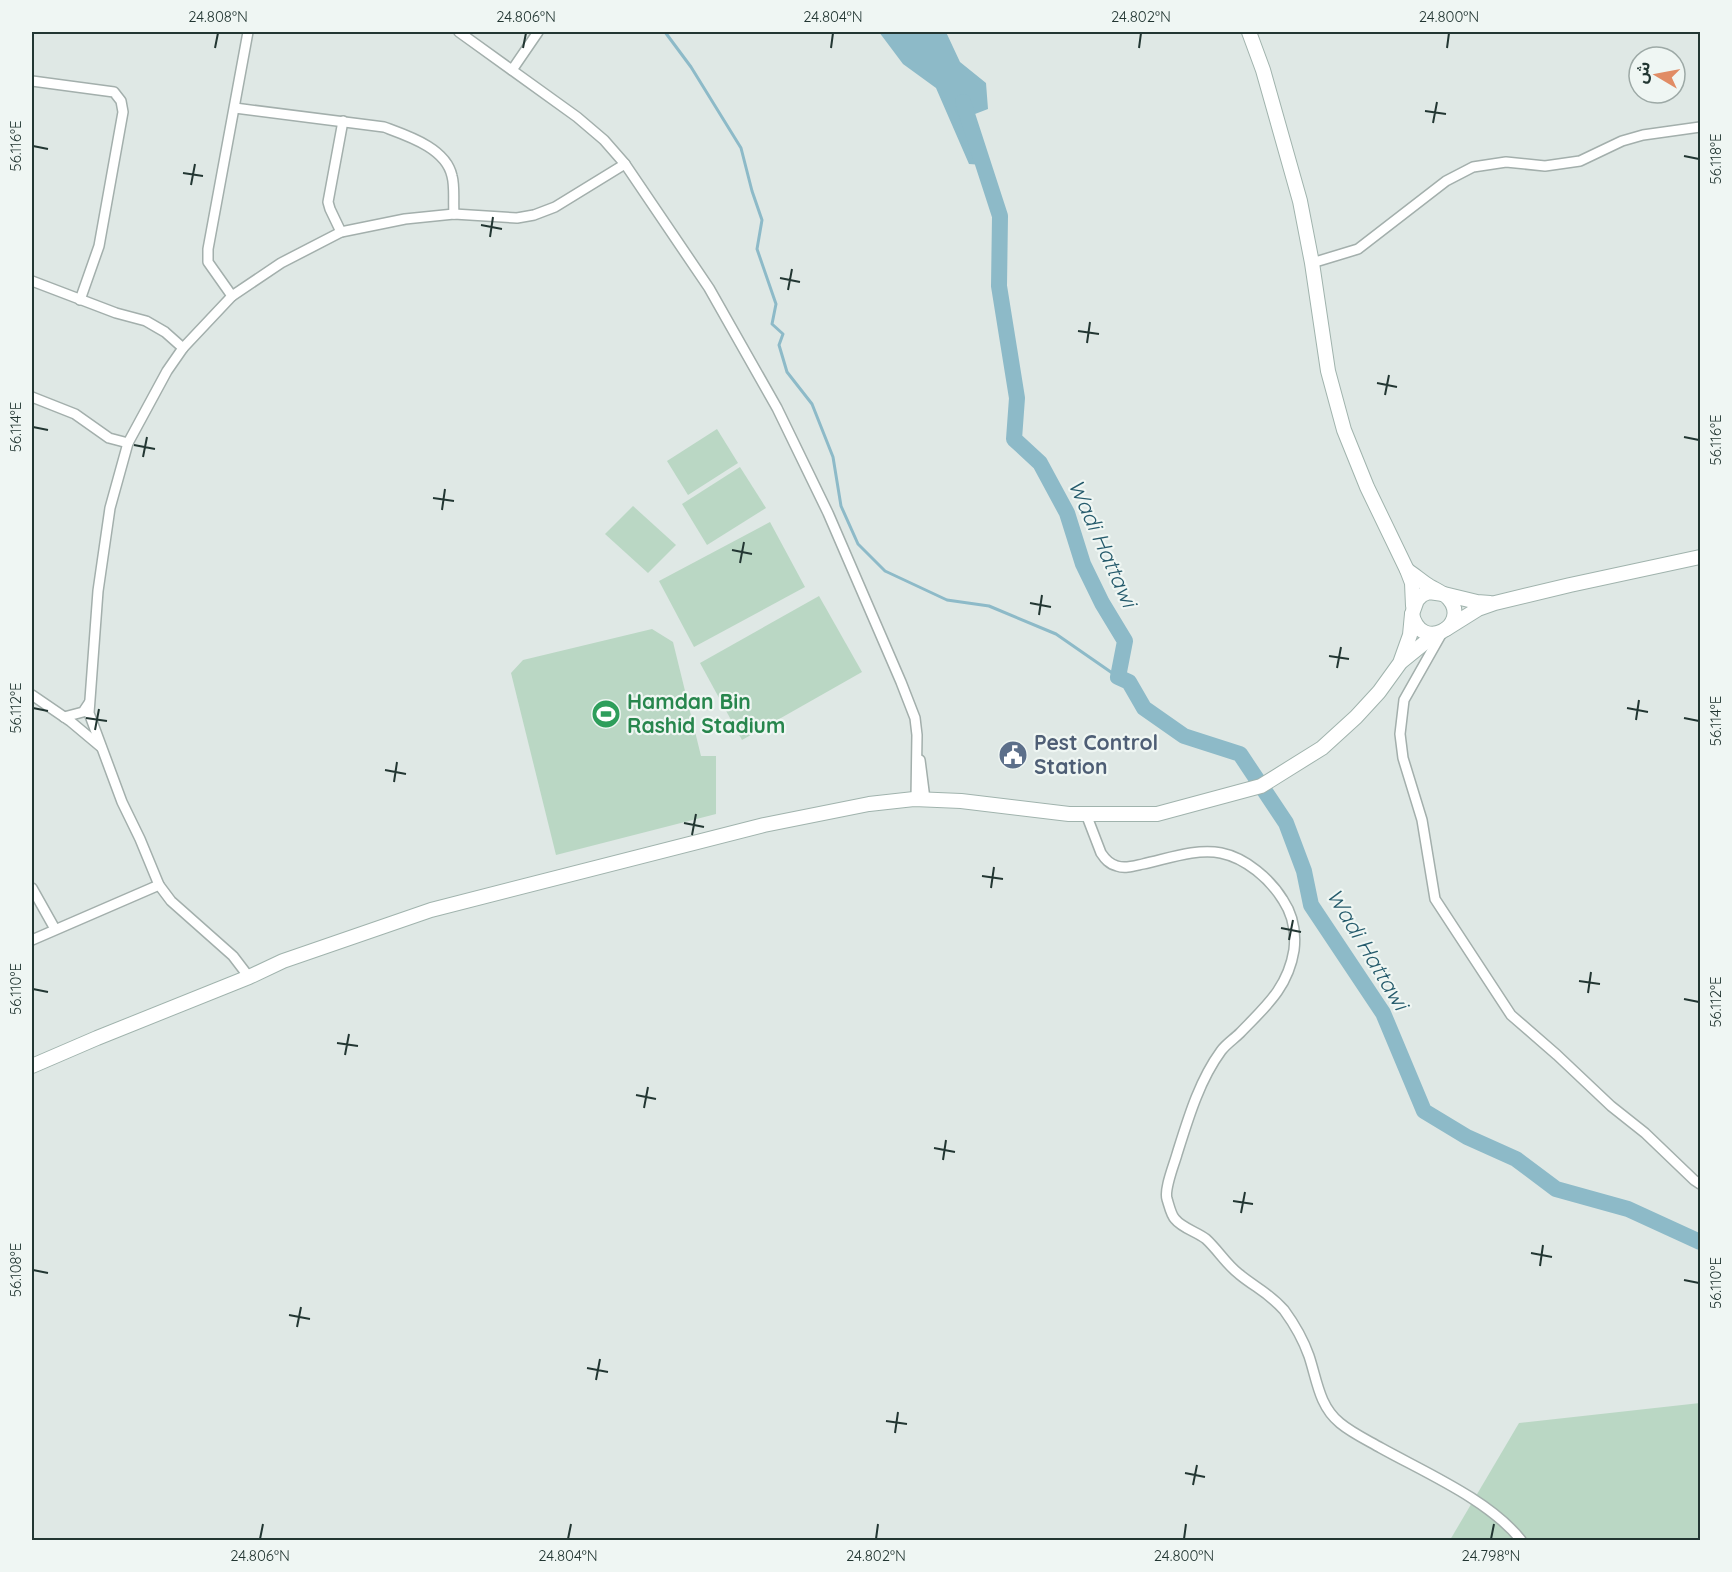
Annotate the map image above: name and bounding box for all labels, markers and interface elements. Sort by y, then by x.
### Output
text: 24.808°N [188,7,248,26]
text: 24.806°N [496,7,556,26]
text: 24.804°N [803,7,863,26]
text: 24.802°N [1111,7,1171,26]
text: 24.800°N [1419,7,1479,26]
north arrow [1627,45,1687,105]
text: ش [1630,60,1654,85]
text: 56.116°E [6,121,25,172]
text: 56.118°E [1706,133,1725,185]
text: 56.114°E [6,402,25,452]
text: 56.116°E [1706,415,1725,466]
water label: Wadi Hattawi [1062,475,1145,613]
text: 56.112°E [6,682,25,734]
place label: Hamdan Bin Rashid Stadium [627,688,785,738]
text: 56.114°E [1706,696,1725,746]
sports icon: Hamdan Bin Rashid Stadium [590,698,622,730]
place label: Pest Control Station [1034,729,1158,779]
public building icon: Pest Control Station [997,739,1029,771]
water label: Wadi Hattawi [1321,883,1416,1017]
text: 56.110°E [6,963,25,1015]
text: 56.112°E [1706,976,1725,1028]
text: 56.108°E [6,1243,25,1297]
text: 56.110°E [1706,1257,1725,1309]
text: 24.806°N [230,1546,290,1565]
text: 24.804°N [538,1546,598,1565]
text: 24.802°N [846,1546,906,1565]
text: 24.800°N [1154,1546,1214,1565]
text: 24.798°N [1462,1546,1520,1565]

